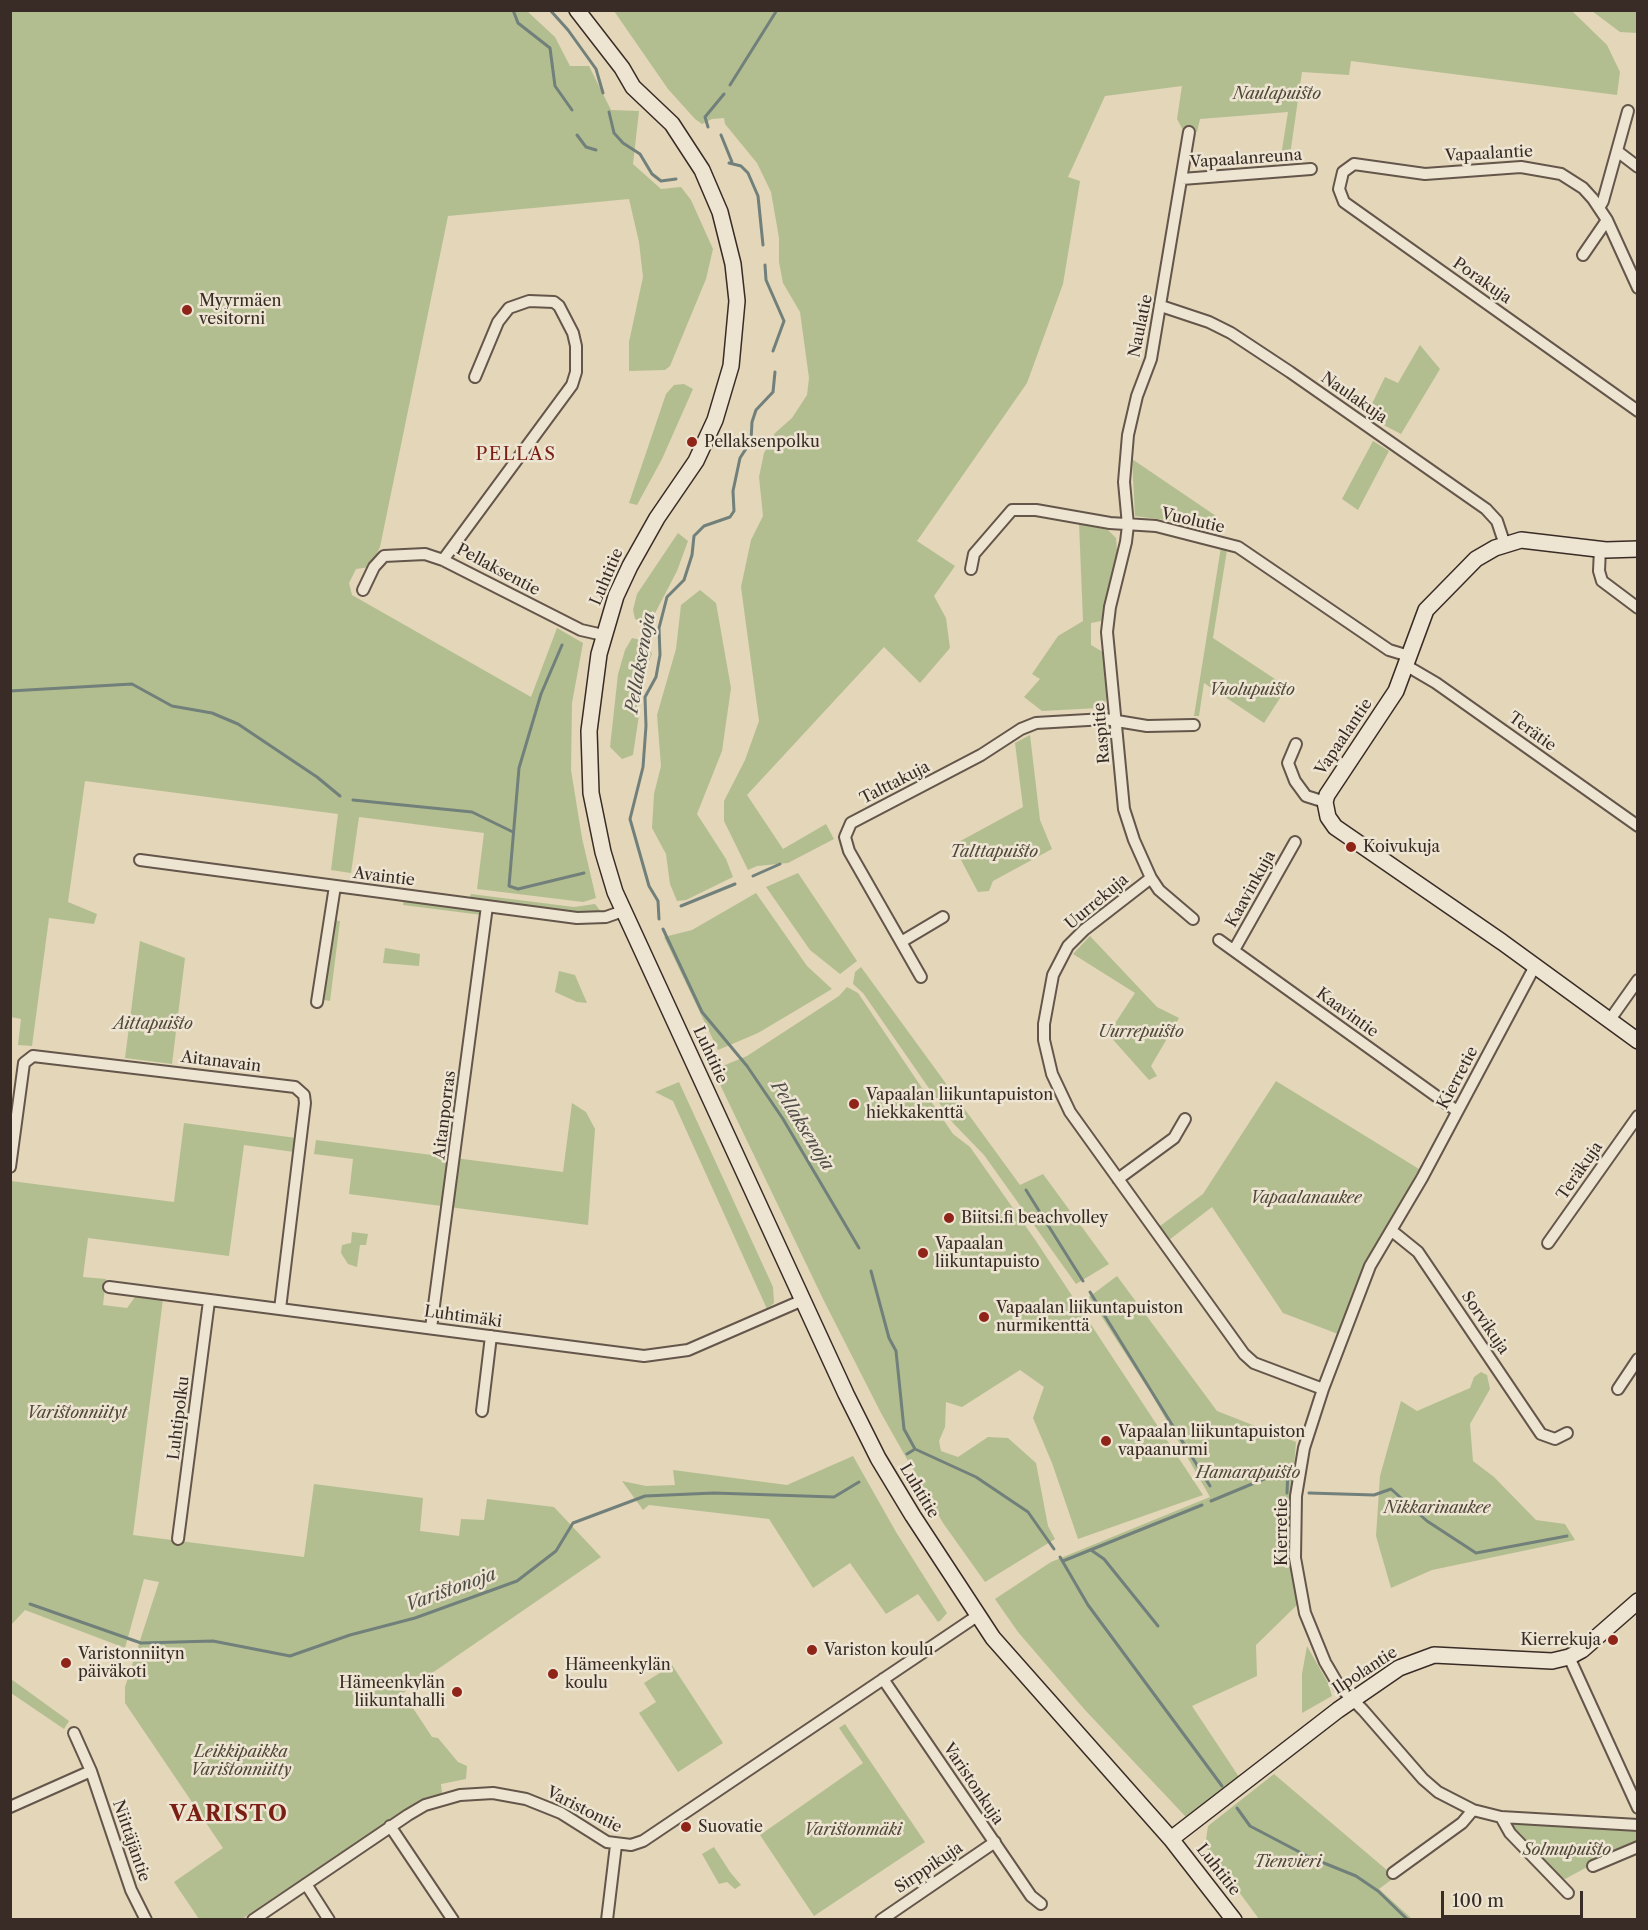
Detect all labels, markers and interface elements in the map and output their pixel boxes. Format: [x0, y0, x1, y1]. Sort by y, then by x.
park label: Naulapuisto [1233, 84, 1321, 104]
street label: Vapaalantie [1445, 142, 1533, 166]
street label: Vapaalanreuna [1189, 146, 1303, 172]
street label: Porakuja [1449, 254, 1515, 308]
place label: Myyrmäen vesitorni [199, 291, 282, 329]
street label: Naulatie [1125, 293, 1157, 359]
marker: Myyrmäen vesitorni [180, 303, 194, 317]
street label: Naulakuja [1317, 368, 1391, 428]
place label: Pellaksenpolku [704, 432, 820, 452]
marker: Pellaksenpolku [685, 435, 699, 449]
district label: PELLAS [476, 444, 556, 466]
street label: Vuolutie [1159, 504, 1227, 538]
street label: Pellaksentie [453, 540, 543, 600]
street label: Luhtitie [586, 545, 628, 609]
water label: Pellaksenoja [622, 611, 660, 715]
park label: Vuolupuisto [1209, 680, 1295, 700]
street label: Vapaalantie [1311, 695, 1377, 779]
street label: Raspitie [1090, 702, 1114, 764]
street label: Terätie [1505, 708, 1559, 756]
street label: Talttakuja [857, 757, 933, 809]
place label: Koivukuja [1363, 837, 1440, 857]
marker: Koivukuja [1344, 840, 1358, 854]
park label: Talttapuisto [950, 842, 1038, 862]
street label: Kaavinkuja [1222, 847, 1280, 931]
street label: Avaintie [352, 864, 416, 890]
street label: Uurrekuja [1062, 870, 1132, 934]
street label: Kaavintie [1312, 984, 1382, 1042]
park label: Aittapuisto [113, 1014, 193, 1034]
park label: Uurrepuisto [1098, 1022, 1184, 1042]
street label: Luhtitie [689, 1024, 731, 1086]
street label: Kierretie [1434, 1043, 1482, 1113]
street label: Aitanavain [180, 1048, 262, 1076]
street label: Aitanporras [430, 1070, 460, 1160]
water label: Pellaksenoja [766, 1077, 838, 1175]
place label: Vapaalan liikuntapuiston hiekkakenttä [866, 1085, 1053, 1123]
marker: Vapaalan liikuntapuiston hiekkakenttä [847, 1097, 861, 1111]
street label: Teräkuja [1553, 1138, 1607, 1204]
park label: Vapaalanaukee [1250, 1188, 1362, 1208]
place label: Biitsi.fi beachvolley [961, 1208, 1108, 1228]
marker: Biitsi.fi beachvolley [942, 1211, 956, 1225]
place label: Vapaalan liikuntapuisto [935, 1234, 1040, 1272]
marker: Vapaalan liikuntapuisto [916, 1246, 930, 1260]
street label: Sorvikuja [1457, 1288, 1513, 1358]
place label: Vapaalan liikuntapuiston nurmikenttä [996, 1298, 1183, 1336]
street label: Luhtimäki [423, 1302, 503, 1332]
marker: Vapaalan liikuntapuiston nurmikenttä [977, 1310, 991, 1324]
street label: Luhtipolku [164, 1375, 194, 1461]
park label: Varistonniityt [27, 1403, 127, 1423]
place label: Vapaalan liikuntapuiston vapaanurmi [1118, 1422, 1305, 1460]
marker: Vapaalan liikuntapuiston vapaanurmi [1099, 1434, 1113, 1448]
street label: Luhtitie [895, 1460, 943, 1522]
park label: Hamarapuisto [1196, 1463, 1300, 1483]
street label: Kierretie [1272, 1498, 1292, 1566]
park label: Nikkarinaukee [1384, 1498, 1490, 1518]
water label: Varistonoja [403, 1564, 499, 1616]
place label: Kierrekuja [1520, 1630, 1601, 1650]
marker: Kierrekuja [1606, 1633, 1620, 1647]
place label: Variston koulu [824, 1640, 934, 1660]
marker: Variston koulu [805, 1643, 819, 1657]
street label: Ilpolantie [1329, 1643, 1401, 1699]
place label: Varistonniityn päiväkoti [78, 1644, 185, 1682]
place label: Hämeenkylän koulu [565, 1655, 671, 1693]
marker: Varistonniityn päiväkoti [59, 1656, 73, 1670]
marker: Hämeenkylän koulu [546, 1667, 560, 1681]
place label: Hämeenkylän liikuntahalli [339, 1673, 445, 1711]
marker: Hämeenkylän liikuntahalli [450, 1685, 464, 1699]
street label: Varistonkuja [939, 1739, 1007, 1829]
park label: Leikkipaikka Varistonniitty [191, 1742, 291, 1780]
street label: Varistontie [543, 1783, 625, 1837]
street label: Niittäjäntie [108, 1798, 154, 1884]
district label: VARISTO [170, 1802, 288, 1828]
place label: Suovatie [698, 1817, 763, 1837]
marker: Suovatie [679, 1820, 693, 1834]
park label: Varistonmäki [804, 1820, 902, 1840]
street label: Sirppikuja [891, 1838, 967, 1898]
street label: Luhtitie [1192, 1840, 1244, 1900]
park label: Solmupuisto [1523, 1840, 1611, 1860]
park label: Tienvieri [1254, 1852, 1322, 1872]
scale bar [1444, 1879, 1586, 1917]
text: 100 m [1452, 1890, 1504, 1912]

